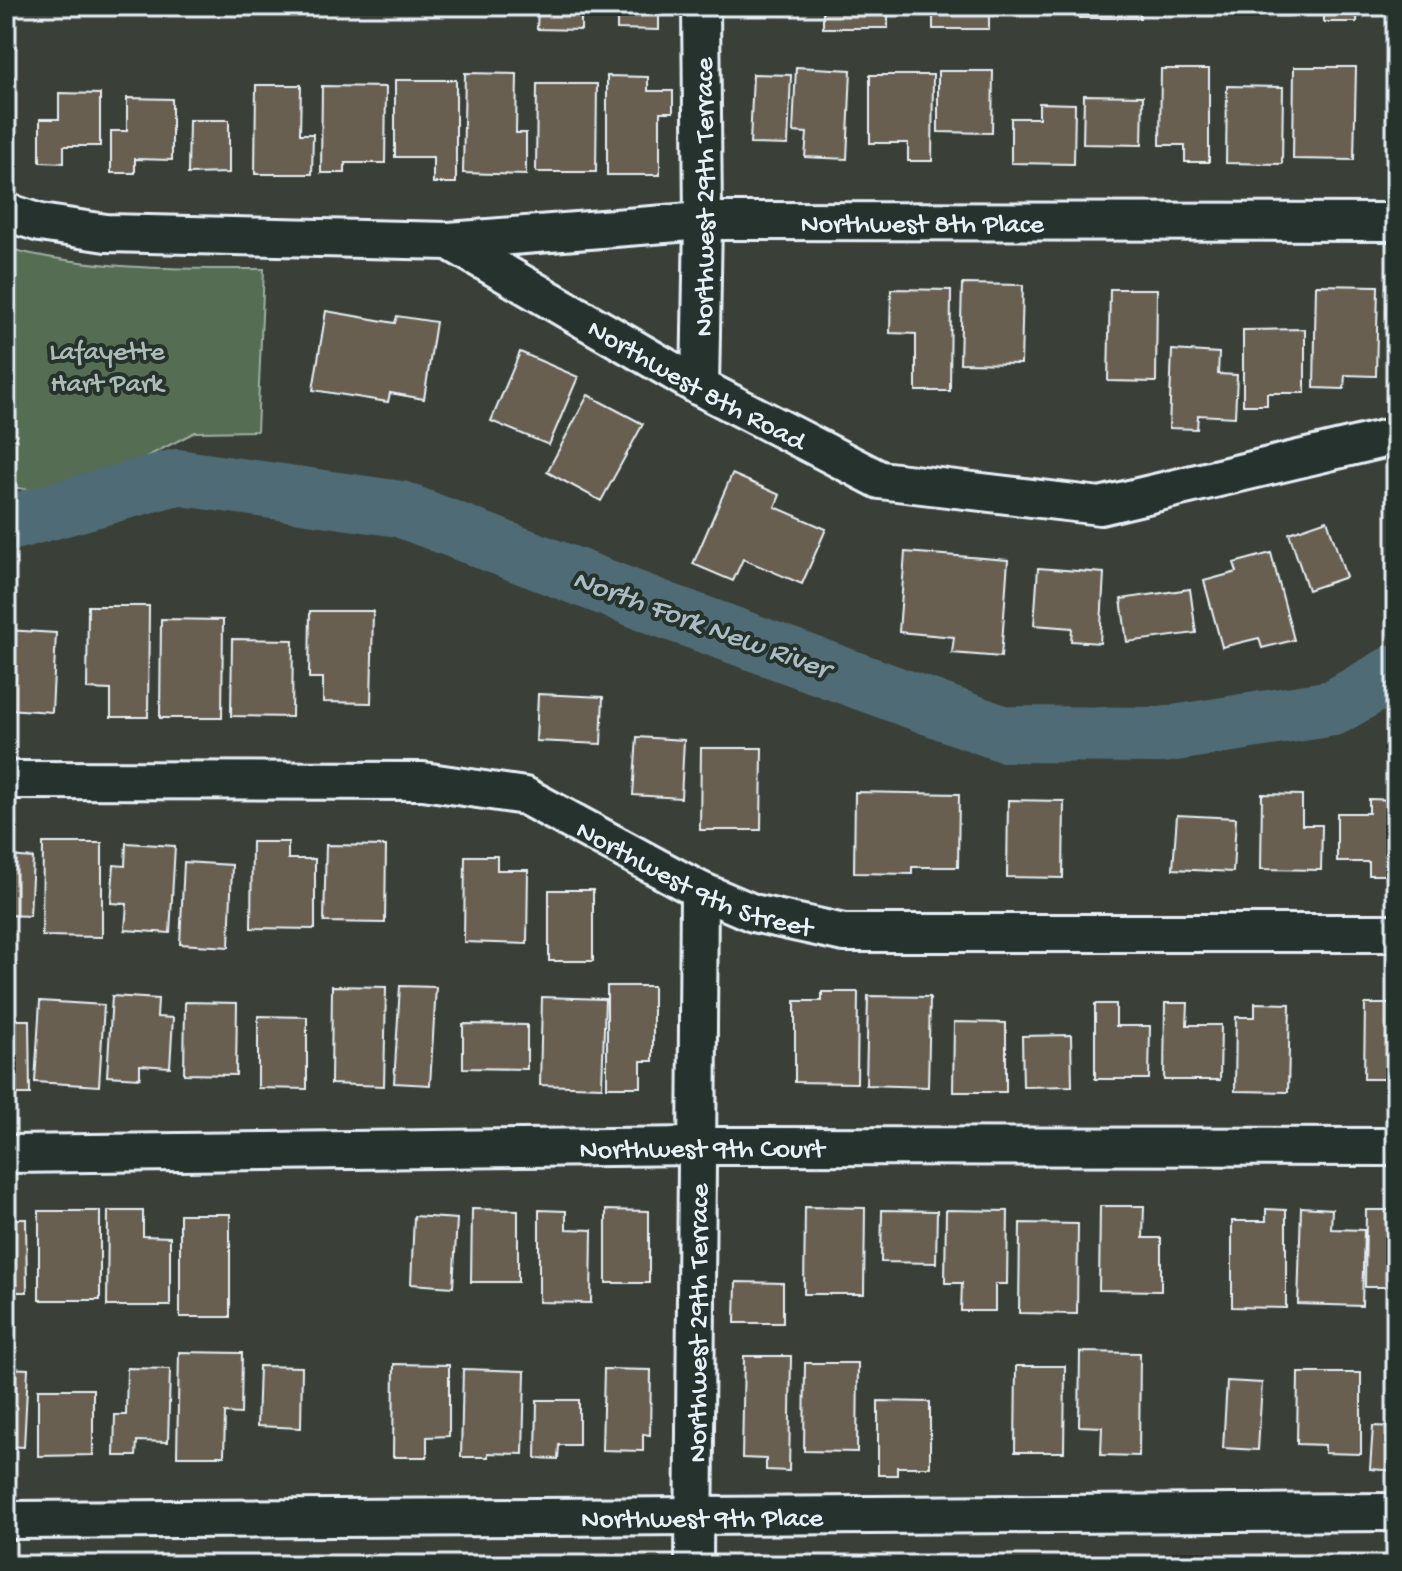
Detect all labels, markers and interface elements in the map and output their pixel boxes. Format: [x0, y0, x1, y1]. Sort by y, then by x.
street label: Northwest 29th Terrace [689, 57, 724, 337]
street label: Northwest 8th Place [800, 209, 1044, 242]
street label: Northwest 8th Road [581, 313, 812, 461]
park label: Lafayette Hart Park [49, 337, 166, 402]
water label: North Fork New River [567, 564, 838, 691]
street label: Northwest 9th Street [570, 815, 818, 947]
street label: Northwest 9th Court [579, 1134, 827, 1168]
street label: Northwest 29th Terrace [683, 1183, 718, 1463]
street label: Northwest 9th Place [581, 1503, 824, 1538]

